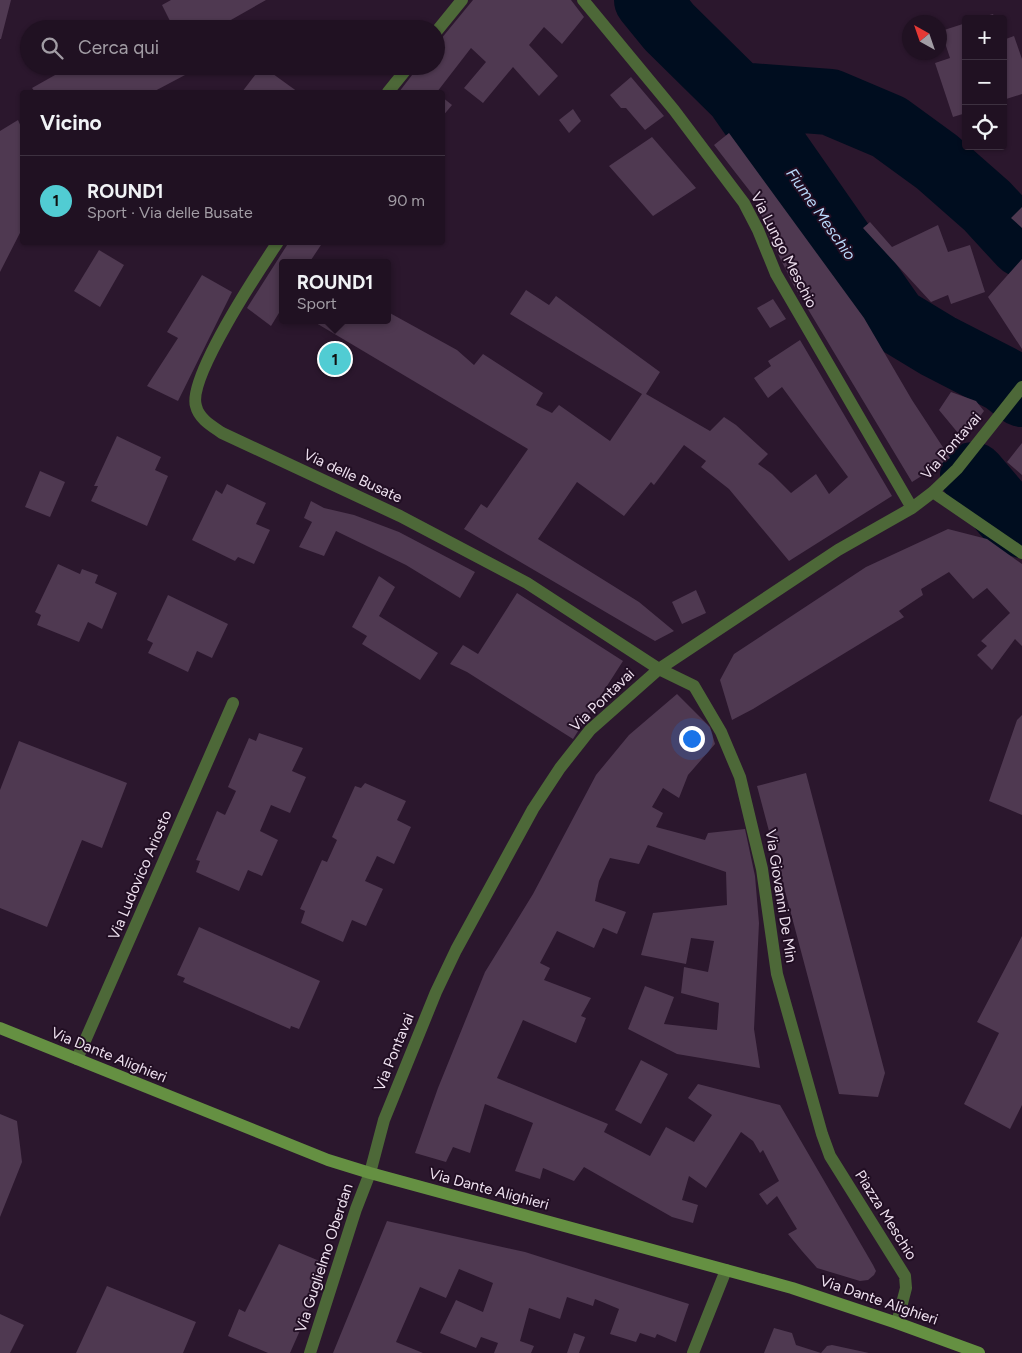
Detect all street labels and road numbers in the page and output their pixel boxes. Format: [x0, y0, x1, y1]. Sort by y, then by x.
street label: Via Lungo Meschio [747, 189, 821, 311]
street label: Via Pontavai [917, 409, 985, 483]
street label: Via delle Busate [301, 445, 405, 507]
street label: Via Pontavai [566, 665, 638, 735]
street label: Via Ludovico Ariosto [105, 807, 176, 943]
street label: Via Giovanni De Min [762, 828, 800, 964]
street label: Via Pontavai [370, 1010, 418, 1094]
street label: Via Dante Alighieri [48, 1024, 170, 1086]
street label: Via Dante Alighieri [427, 1164, 551, 1214]
street label: Piazza Meschio [851, 1167, 921, 1263]
street label: Via Guglielmo Oberdan [291, 1181, 357, 1335]
street label: Via Dante Alighieri [818, 1271, 940, 1329]

